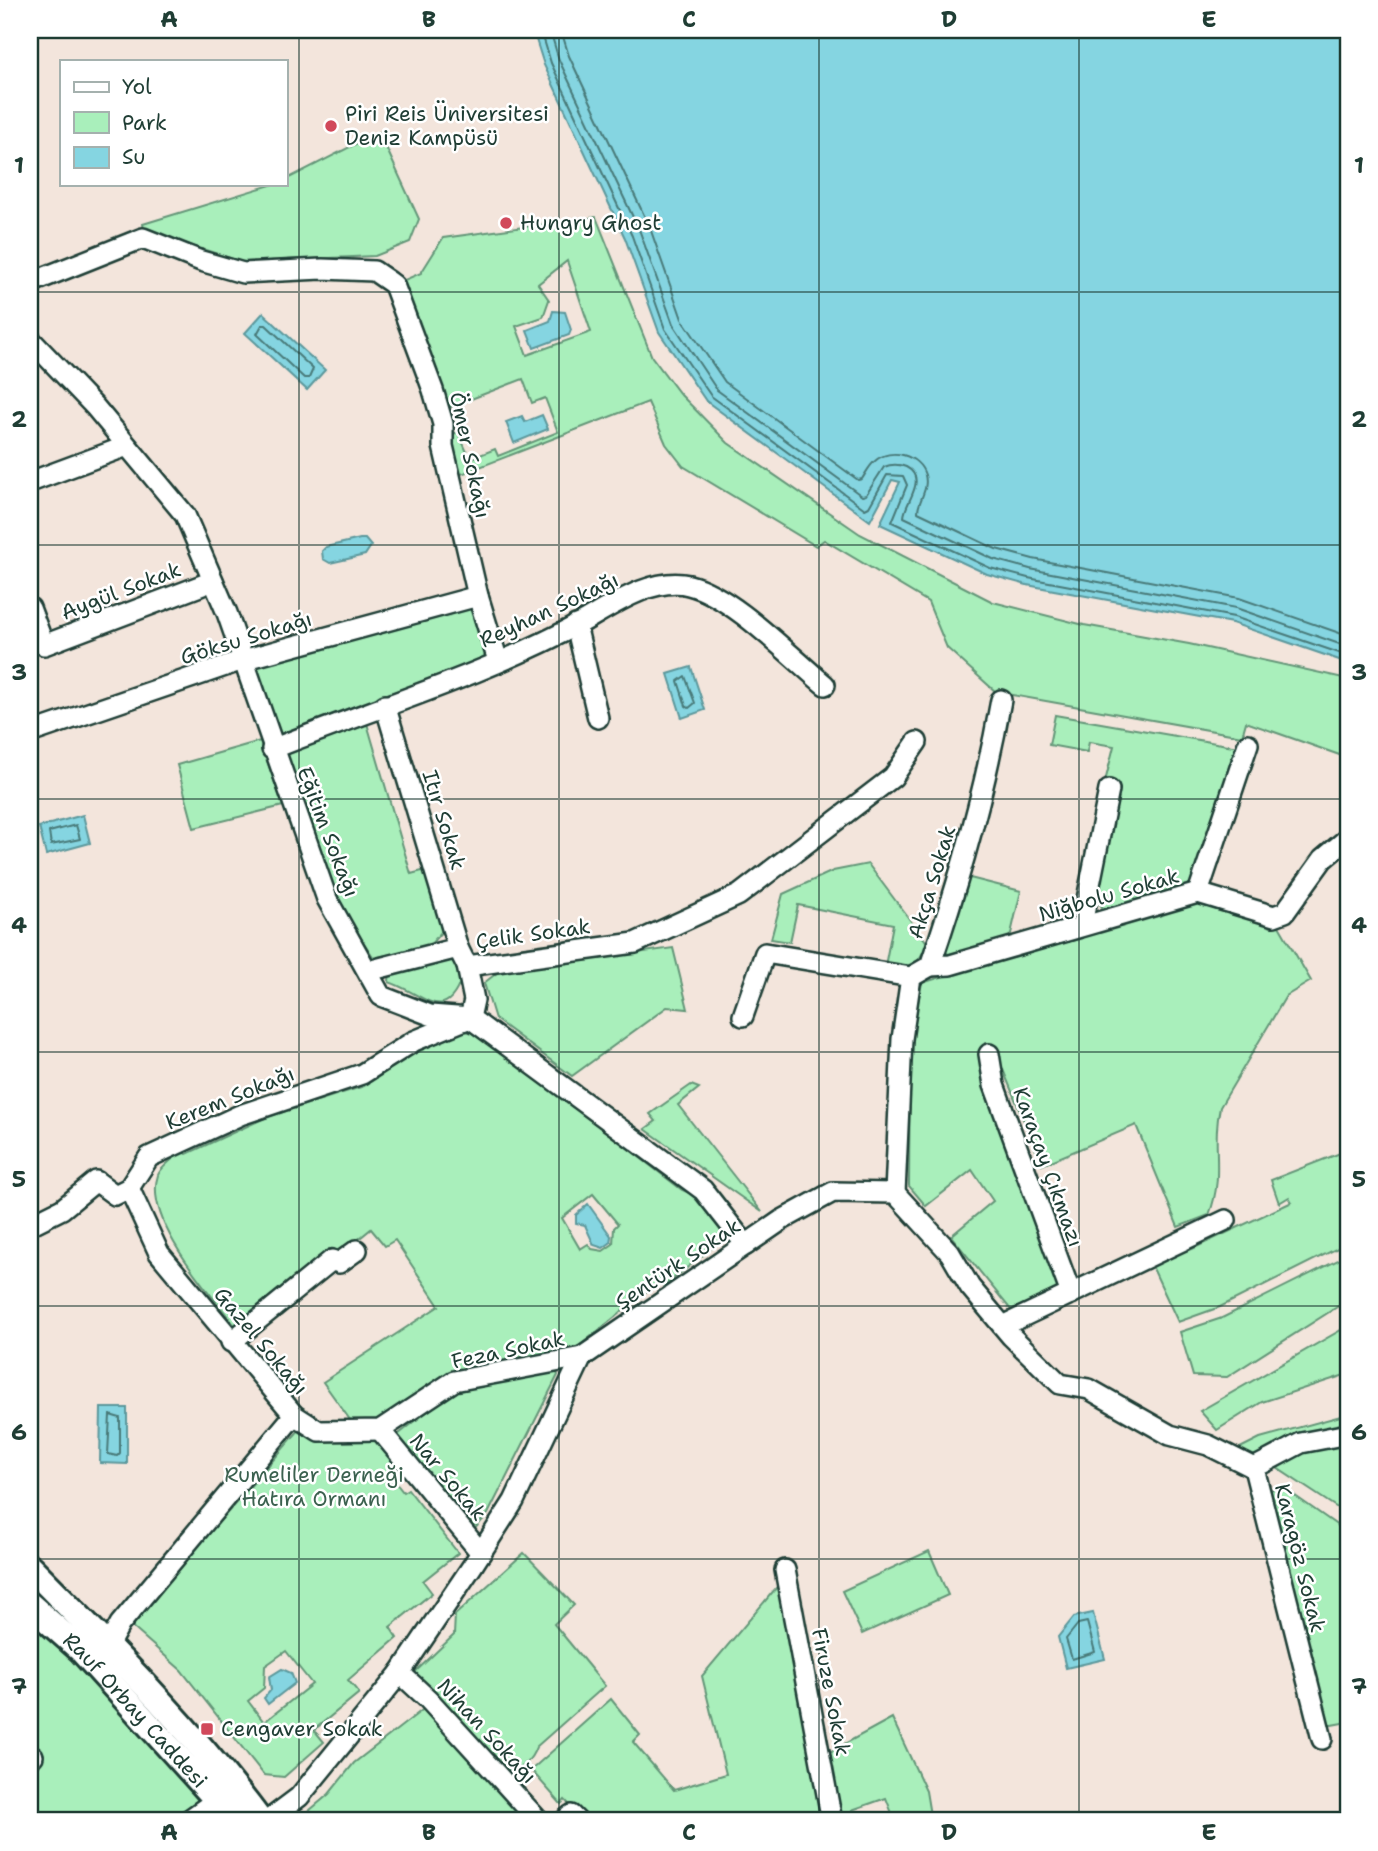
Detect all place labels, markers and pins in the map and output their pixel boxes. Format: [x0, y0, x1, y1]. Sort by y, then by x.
place label: Piri Reis Üniversitesi Deniz Kampüsü [345, 100, 549, 152]
marker: Piri Reis Üniversitesi Deniz Kampüsü [323, 118, 339, 134]
place label: Hungry Ghost [520, 209, 661, 237]
marker: Hungry Ghost [498, 215, 514, 231]
place label: Cengaver Sokak [221, 1715, 383, 1743]
marker: Cengaver Sokak [199, 1721, 215, 1737]

